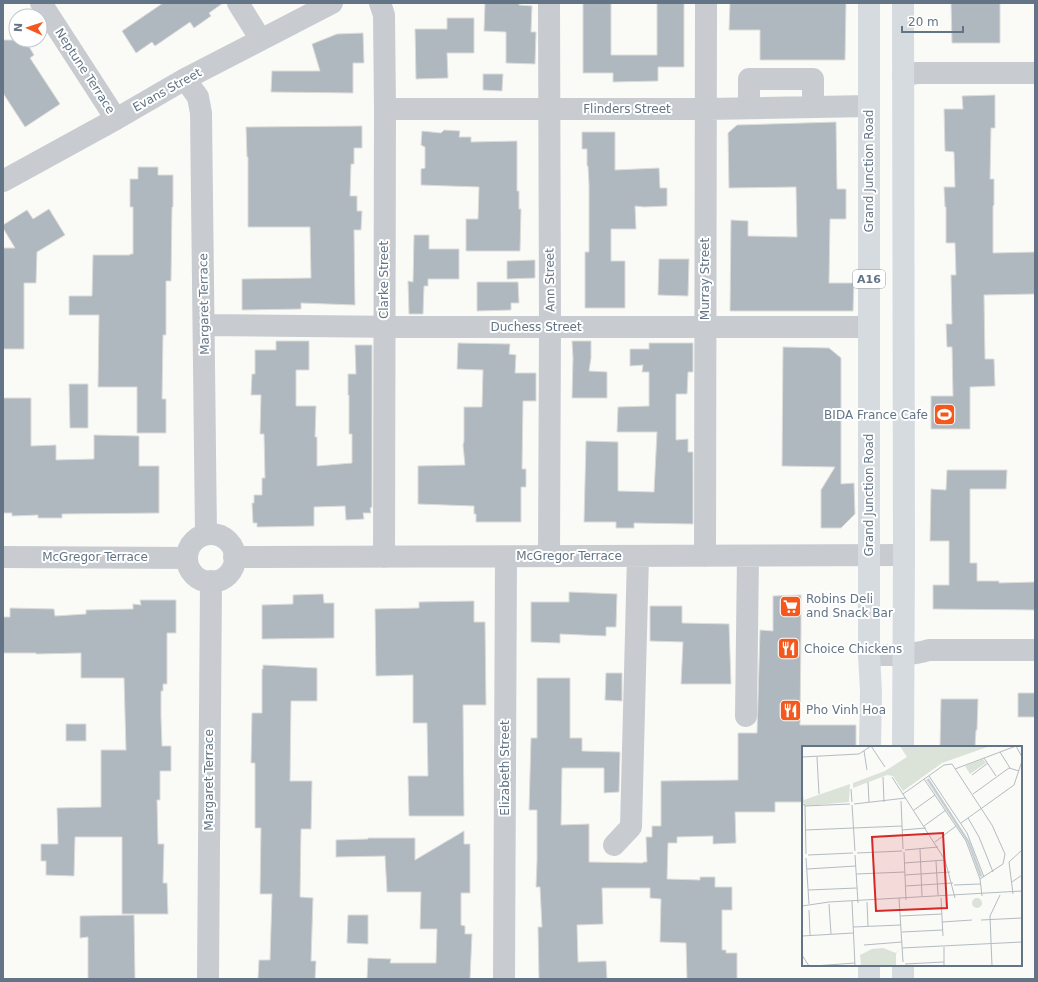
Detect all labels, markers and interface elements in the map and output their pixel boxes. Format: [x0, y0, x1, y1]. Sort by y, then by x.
north arrow [8, 8, 48, 48]
scale bar [902, 8, 963, 34]
text: 20 m [908, 15, 939, 29]
text: N [12, 23, 25, 32]
street label: Neptune Terrace [52, 26, 118, 116]
street label: Evans Street [130, 65, 204, 115]
street label: Flinders Street [583, 102, 671, 116]
street label: Grand Junction Road [862, 110, 876, 232]
street label: Murray Street [698, 238, 712, 320]
street label: Clarke Street [377, 241, 391, 319]
street label: Ann Street [542, 248, 558, 312]
street label: Margaret Terrace [196, 253, 212, 355]
road number: A16 [853, 270, 885, 288]
street label: Duchess Street [490, 320, 582, 334]
sports icon: BIDA France Cafe [931, 402, 957, 428]
place label: BIDA France Cafe [824, 408, 928, 422]
street label: Grand Junction Road [862, 434, 876, 556]
street label: McGregor Terrace [516, 549, 622, 563]
street label: McGregor Terrace [42, 550, 148, 564]
place label: Robins Deli and Snack Bar [806, 592, 893, 620]
supermarket icon: Robins Deli and Snack Bar [777, 593, 803, 619]
restaurant icon: Choice Chickens [776, 636, 802, 662]
place label: Choice Chickens [804, 642, 902, 656]
restaurant icon: Pho Vinh Hoa [778, 697, 804, 723]
place label: Pho Vinh Hoa [806, 703, 886, 717]
street label: Elizabeth Street [498, 720, 512, 816]
street label: Margaret Terrace [202, 729, 216, 831]
inset map [802, 746, 1022, 966]

